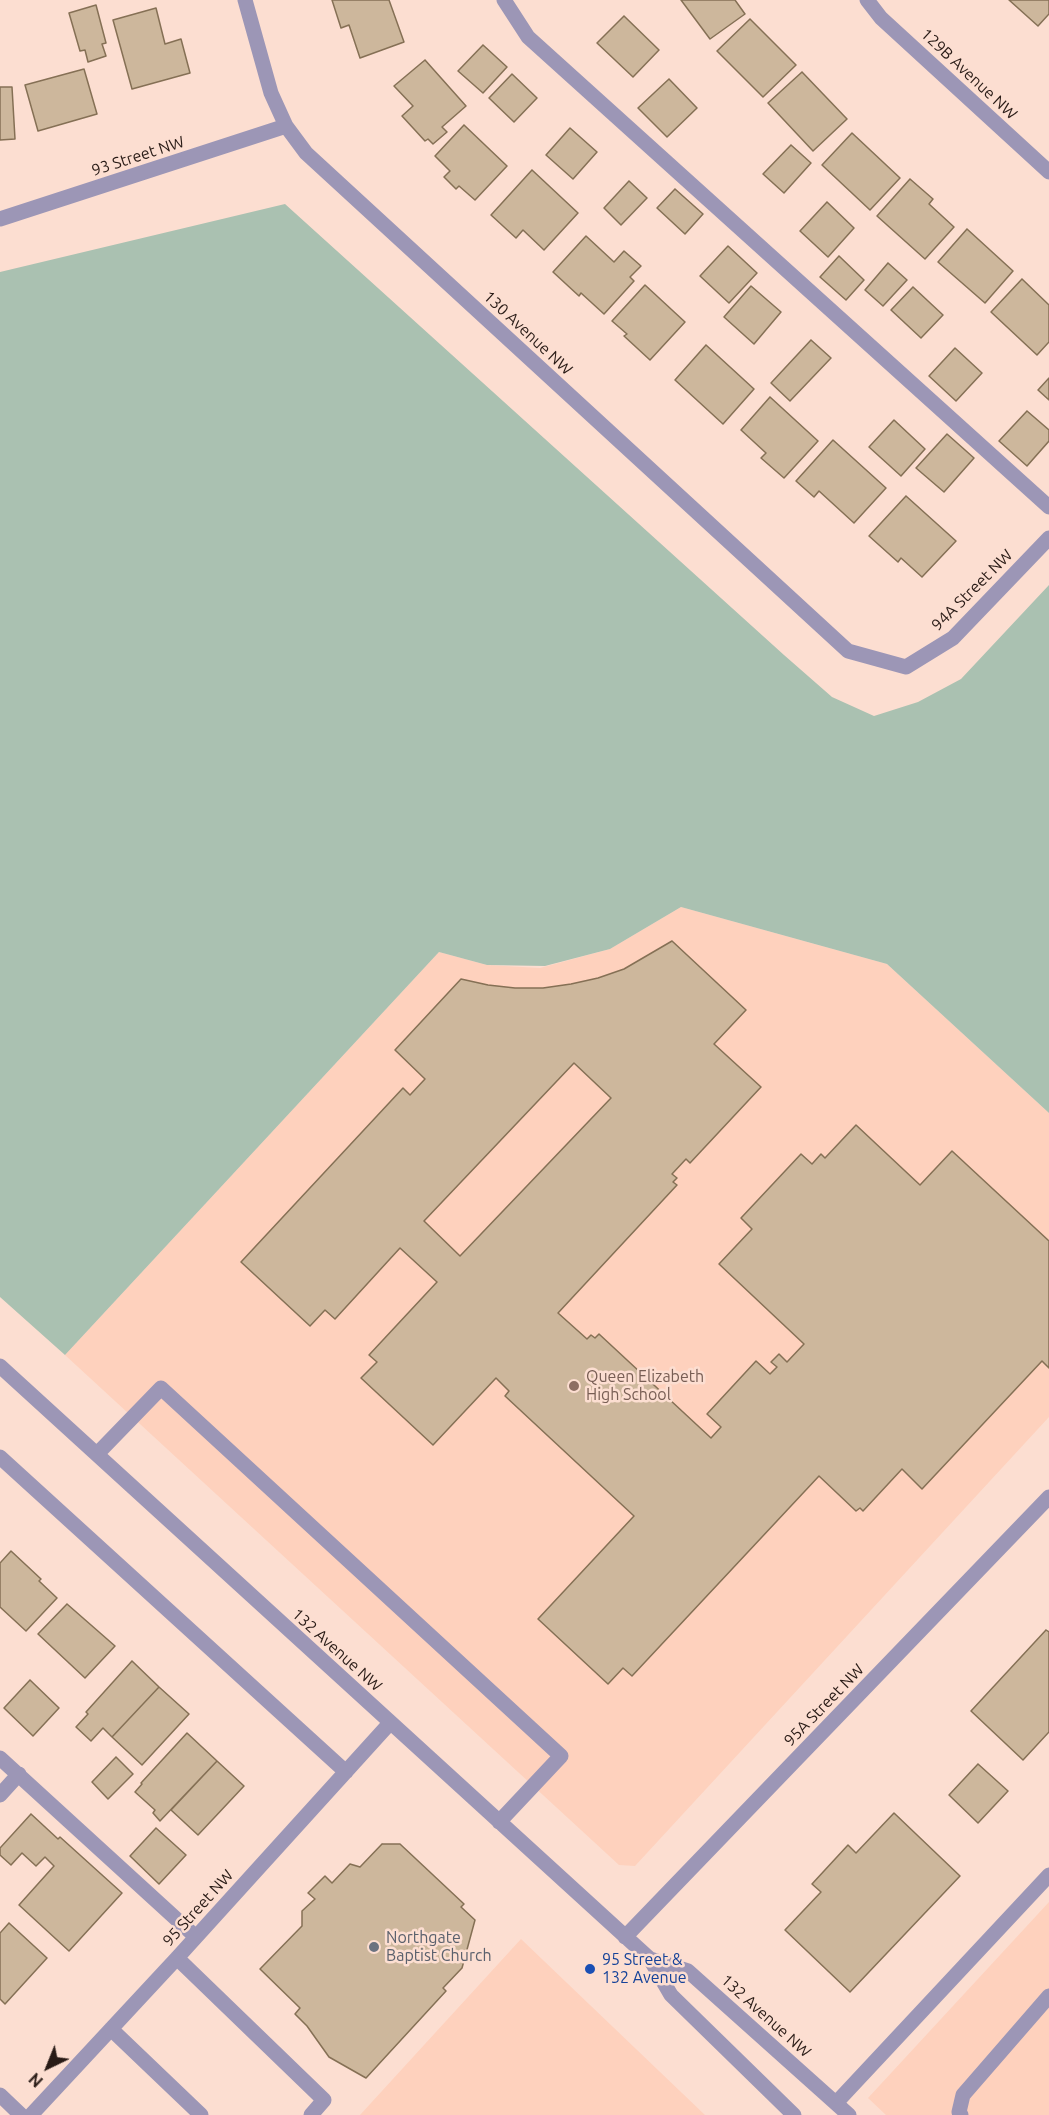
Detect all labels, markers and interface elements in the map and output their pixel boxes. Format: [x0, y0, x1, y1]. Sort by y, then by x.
street label: 129B Avenue NW [917, 24, 1021, 124]
street label: 93 Street NW [89, 132, 187, 180]
street label: 130 Avenue NW [480, 287, 576, 379]
street label: 94A Street NW [928, 546, 1016, 634]
place label: Queen Elizabeth High School [586, 1367, 704, 1405]
marker: Queen Elizabeth High School [567, 1379, 581, 1393]
street label: 132 Avenue NW [288, 1605, 386, 1695]
street label: 95A Street NW [780, 1660, 868, 1750]
street label: 95 Street NW [159, 1866, 237, 1950]
place label: Northgate Baptist Church [386, 1928, 492, 1966]
marker: Northgate Baptist Church [367, 1940, 381, 1954]
place label: 95 Street & 132 Avenue [602, 1950, 687, 1988]
marker: 95 Street & 132 Avenue [583, 1962, 597, 1976]
street label: 132 Avenue NW [717, 1971, 815, 2061]
north arrow [18, 2037, 78, 2097]
text: N [25, 2070, 46, 2091]

